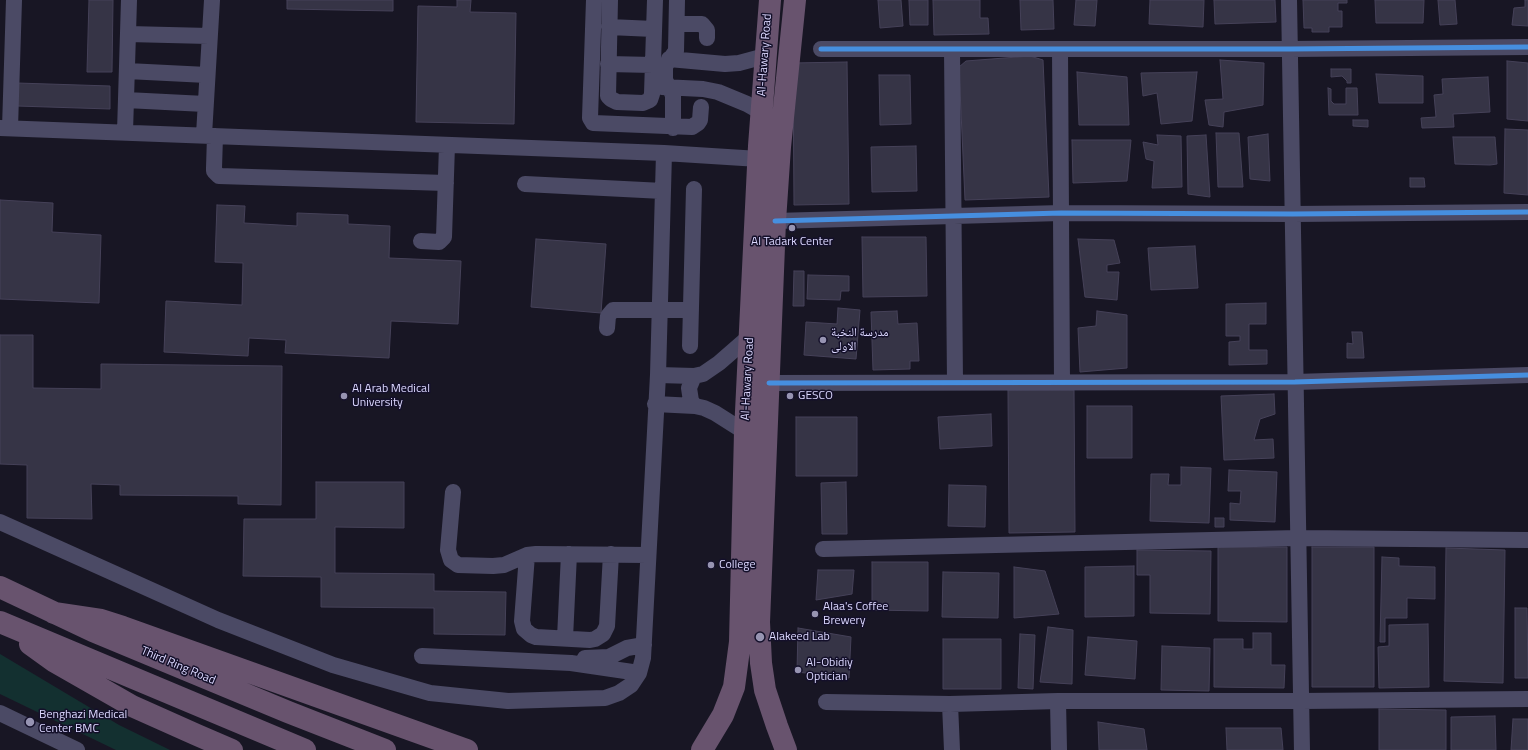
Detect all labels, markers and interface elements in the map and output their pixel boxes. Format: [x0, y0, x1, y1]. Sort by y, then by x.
street label: Al-Hawary Road [755, 13, 775, 97]
marker: Al Tadark Center [787, 223, 797, 233]
place label: Al Tadark Center [751, 235, 833, 249]
place label: مدرسة النخبة الاولى [831, 326, 889, 354]
marker: مدرسة النخبة الاولى [818, 335, 828, 345]
street label: Al-Hawary Road [739, 337, 757, 421]
place label: Al Arab Medical University [352, 382, 430, 410]
place label: GESCO [798, 389, 833, 403]
marker: Al Arab Medical University [339, 391, 349, 401]
marker: GESCO [785, 391, 795, 401]
place label: College [719, 558, 756, 572]
marker: College [706, 560, 716, 570]
place label: Alaa's Coffee Brewery [823, 600, 888, 628]
marker: Alaa's Coffee Brewery [810, 609, 820, 619]
place label: Alakeed Lab [769, 630, 830, 644]
marker: Alakeed Lab [754, 631, 766, 643]
street label: Third Ring Road [139, 644, 217, 688]
place label: Al-Obidiy Optician [806, 656, 853, 684]
marker: Al-Obidiy Optician [793, 665, 803, 675]
place label: Benghazi Medical Center BMC [39, 708, 127, 736]
marker: Benghazi Medical Center BMC [24, 716, 36, 728]

